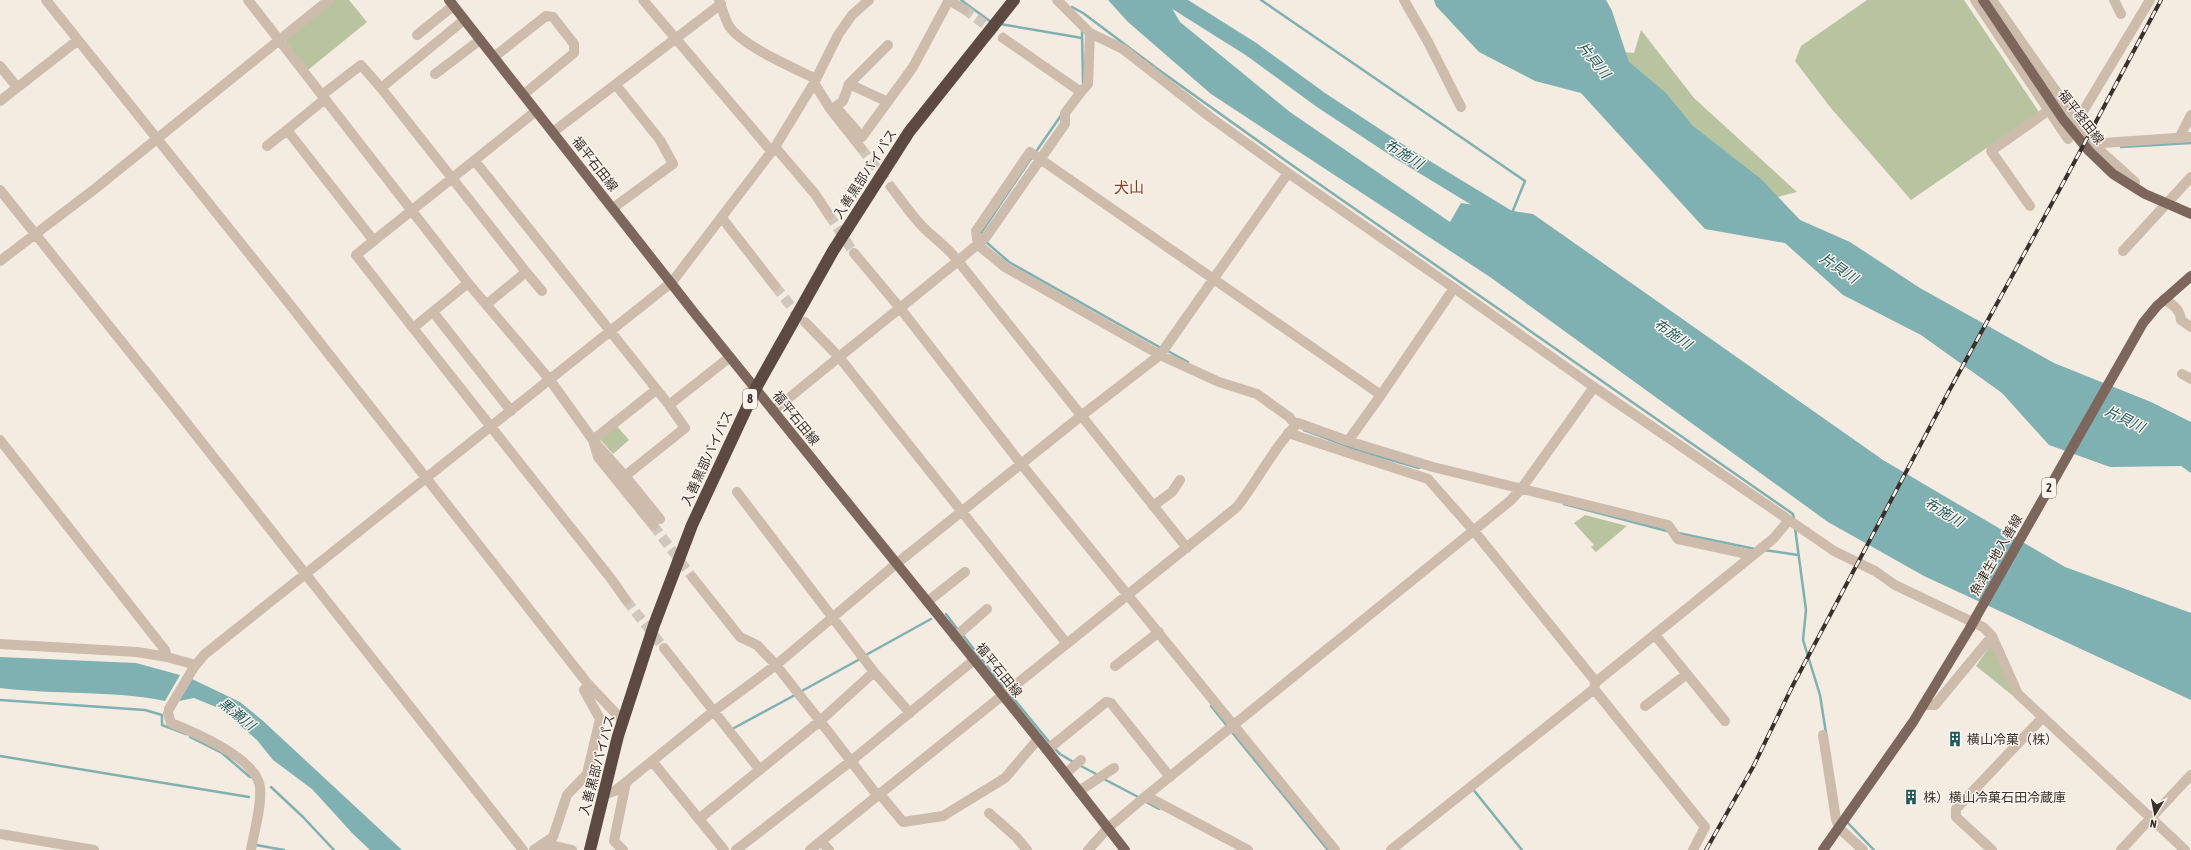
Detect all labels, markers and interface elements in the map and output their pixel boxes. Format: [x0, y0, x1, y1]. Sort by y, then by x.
water label: 片貝川 [1575, 39, 1615, 83]
street label: 福平経田線 [2055, 87, 2107, 147]
street label: 入善黒部バイパス [830, 126, 900, 222]
street label: 福平石田線 [569, 134, 621, 194]
water label: 布施川 [1382, 136, 1428, 173]
district label: 犬山 [1114, 179, 1144, 196]
water label: 片貝川 [1817, 250, 1863, 287]
water label: 布施川 [1651, 315, 1696, 354]
street label: 福平石田線 [770, 388, 822, 448]
road number: 8 [743, 389, 757, 409]
water label: 片貝川 [2103, 403, 2149, 436]
street label: 入善黒部バイパス [678, 408, 736, 508]
road number: 2 [2042, 478, 2056, 498]
water label: 布施川 [1922, 494, 1968, 531]
street label: 魚津生地入善線 [1967, 512, 2025, 598]
street label: 福平石田線 [973, 640, 1025, 700]
water label: 黒瀬川 [216, 695, 260, 735]
street label: 入善黒部バイパス [576, 713, 618, 817]
building icon: 横山冷菓（株） [1946, 730, 1964, 748]
place label: 横山冷菓（株） [1967, 732, 2058, 747]
building icon: 株）横山冷菓石田冷蔵庫 [1902, 788, 1920, 806]
place label: 株）横山冷菓石田冷蔵庫 [1923, 790, 2066, 805]
north arrow [2135, 794, 2175, 834]
text: N [2149, 817, 2158, 830]

